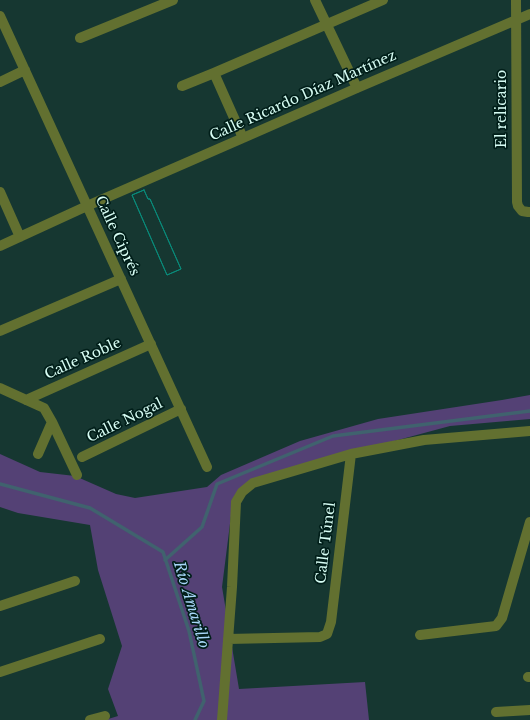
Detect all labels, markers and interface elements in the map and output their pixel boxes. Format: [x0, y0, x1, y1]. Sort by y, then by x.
street label: Calle Ricardo Díaz Martínez [207, 47, 399, 145]
street label: El relicario [494, 70, 510, 148]
street label: Calle Ciprés [91, 193, 143, 279]
street label: Calle Roble [42, 335, 124, 383]
street label: Calle Nogal [84, 395, 166, 447]
street label: Calle Túnel [313, 501, 339, 585]
water label: Río Amarillo [169, 559, 213, 651]

